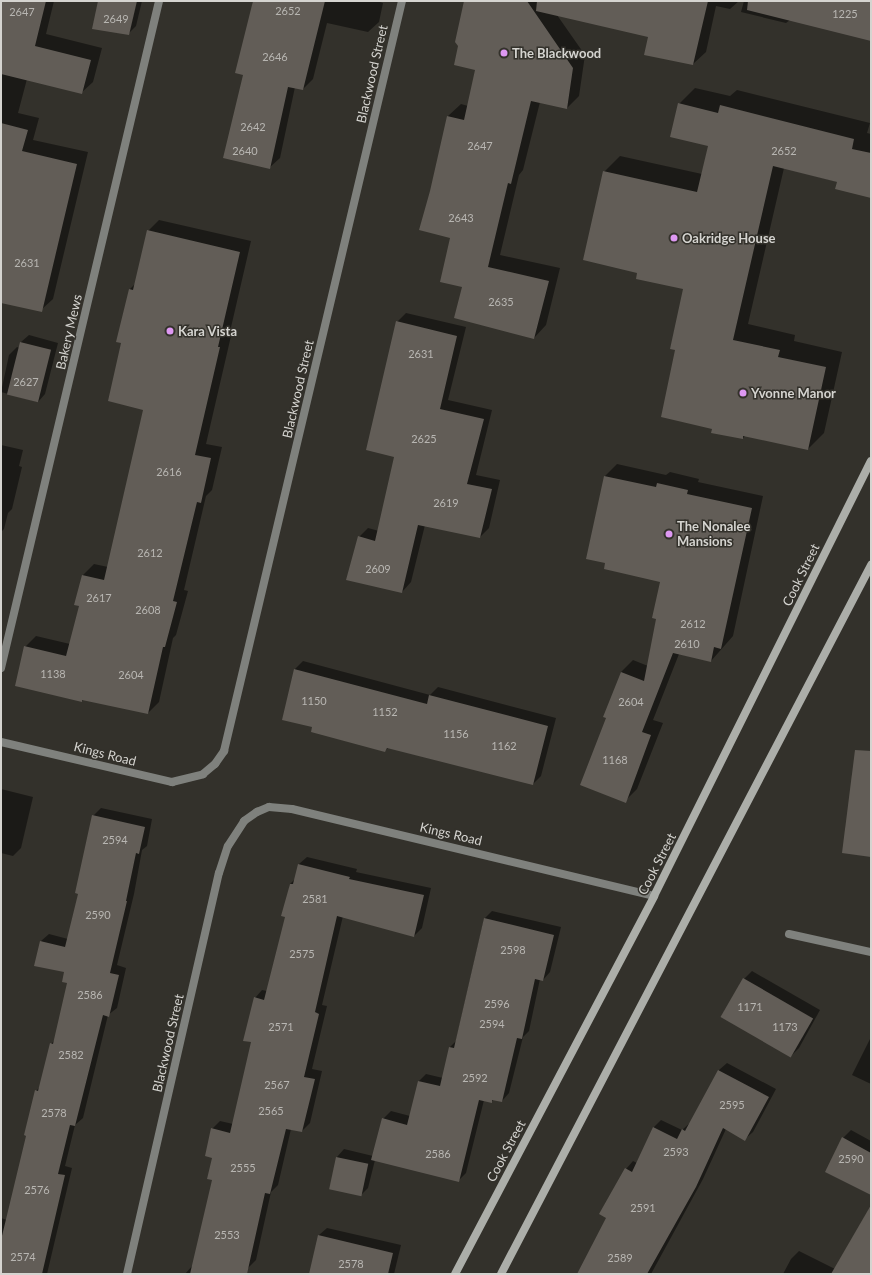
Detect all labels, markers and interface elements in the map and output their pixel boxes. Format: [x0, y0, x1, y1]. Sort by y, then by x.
house number: 2652 [275, 4, 301, 18]
house number: 2647 [9, 5, 35, 19]
house number: 1225 [832, 7, 858, 21]
house number: 2649 [103, 12, 129, 26]
street label: Blackwood Street [353, 23, 391, 125]
place label: The Blackwood [512, 45, 601, 61]
marker: The Blackwood [499, 48, 509, 58]
house number: 2646 [262, 50, 288, 64]
house number: 2642 [240, 120, 266, 134]
house number: 2647 [467, 139, 493, 153]
house number: 2640 [232, 144, 258, 158]
house number: 2652 [771, 144, 797, 158]
house number: 2643 [448, 211, 474, 225]
place label: Oakridge House [682, 230, 776, 246]
marker: Oakridge House [669, 233, 679, 243]
house number: 2631 [14, 256, 40, 270]
street label: Bakery Mews [53, 293, 85, 371]
house number: 2635 [488, 295, 514, 309]
place label: Kara Vista [178, 323, 237, 339]
marker: Kara Vista [165, 326, 175, 336]
street label: Blackwood Street [279, 338, 317, 440]
house number: 2631 [408, 347, 434, 361]
house number: 2627 [13, 375, 39, 389]
place label: Yvonne Manor [751, 385, 836, 401]
marker: Yvonne Manor [738, 388, 748, 398]
house number: 2625 [411, 432, 437, 446]
house number: 2616 [156, 465, 182, 479]
house number: 2619 [433, 496, 459, 510]
place label: The Nonalee Mansions [677, 519, 750, 550]
marker: The Nonalee Mansions [664, 529, 674, 539]
street label: Cook Street [779, 541, 823, 609]
house number: 2612 [137, 546, 163, 560]
house number: 2609 [365, 562, 391, 576]
house number: 2617 [86, 591, 112, 605]
house number: 2608 [135, 603, 161, 617]
house number: 2612 [680, 617, 706, 631]
house number: 2610 [674, 637, 700, 651]
house number: 1138 [40, 667, 66, 681]
house number: 2604 [118, 668, 144, 682]
house number: 1150 [301, 694, 327, 708]
house number: 2604 [618, 695, 644, 709]
house number: 1152 [372, 705, 398, 719]
house number: 1156 [443, 727, 469, 741]
street label: Kings Road [72, 739, 138, 769]
house number: 1162 [491, 739, 517, 753]
house number: 1168 [602, 753, 628, 767]
street label: Kings Road [418, 819, 484, 849]
street label: Cook Street [635, 830, 679, 898]
house number: 2594 [102, 833, 128, 847]
house number: 2581 [302, 892, 328, 906]
house number: 2590 [85, 908, 111, 922]
house number: 2598 [500, 943, 526, 957]
house number: 2575 [289, 947, 315, 961]
house number: 2586 [77, 988, 103, 1002]
street label: Blackwood Street [149, 992, 187, 1094]
house number: 2596 [484, 997, 510, 1011]
house number: 1171 [737, 1000, 763, 1014]
house number: 2594 [479, 1017, 505, 1031]
house number: 2571 [268, 1020, 294, 1034]
house number: 1173 [772, 1020, 798, 1034]
house number: 2582 [58, 1048, 84, 1062]
house number: 2592 [462, 1071, 488, 1085]
house number: 2567 [264, 1078, 290, 1092]
house number: 2595 [719, 1098, 745, 1112]
house number: 2565 [258, 1104, 284, 1118]
house number: 2578 [41, 1106, 67, 1120]
street label: Cook Street [483, 1118, 529, 1184]
house number: 2593 [663, 1145, 689, 1159]
house number: 2586 [425, 1147, 451, 1161]
house number: 2590 [838, 1152, 864, 1166]
house number: 2555 [230, 1161, 256, 1175]
house number: 2576 [24, 1183, 50, 1197]
house number: 2591 [630, 1201, 656, 1215]
house number: 2553 [214, 1228, 240, 1242]
house number: 2574 [10, 1250, 36, 1264]
house number: 2589 [607, 1251, 633, 1265]
house number: 2578 [338, 1257, 364, 1271]

